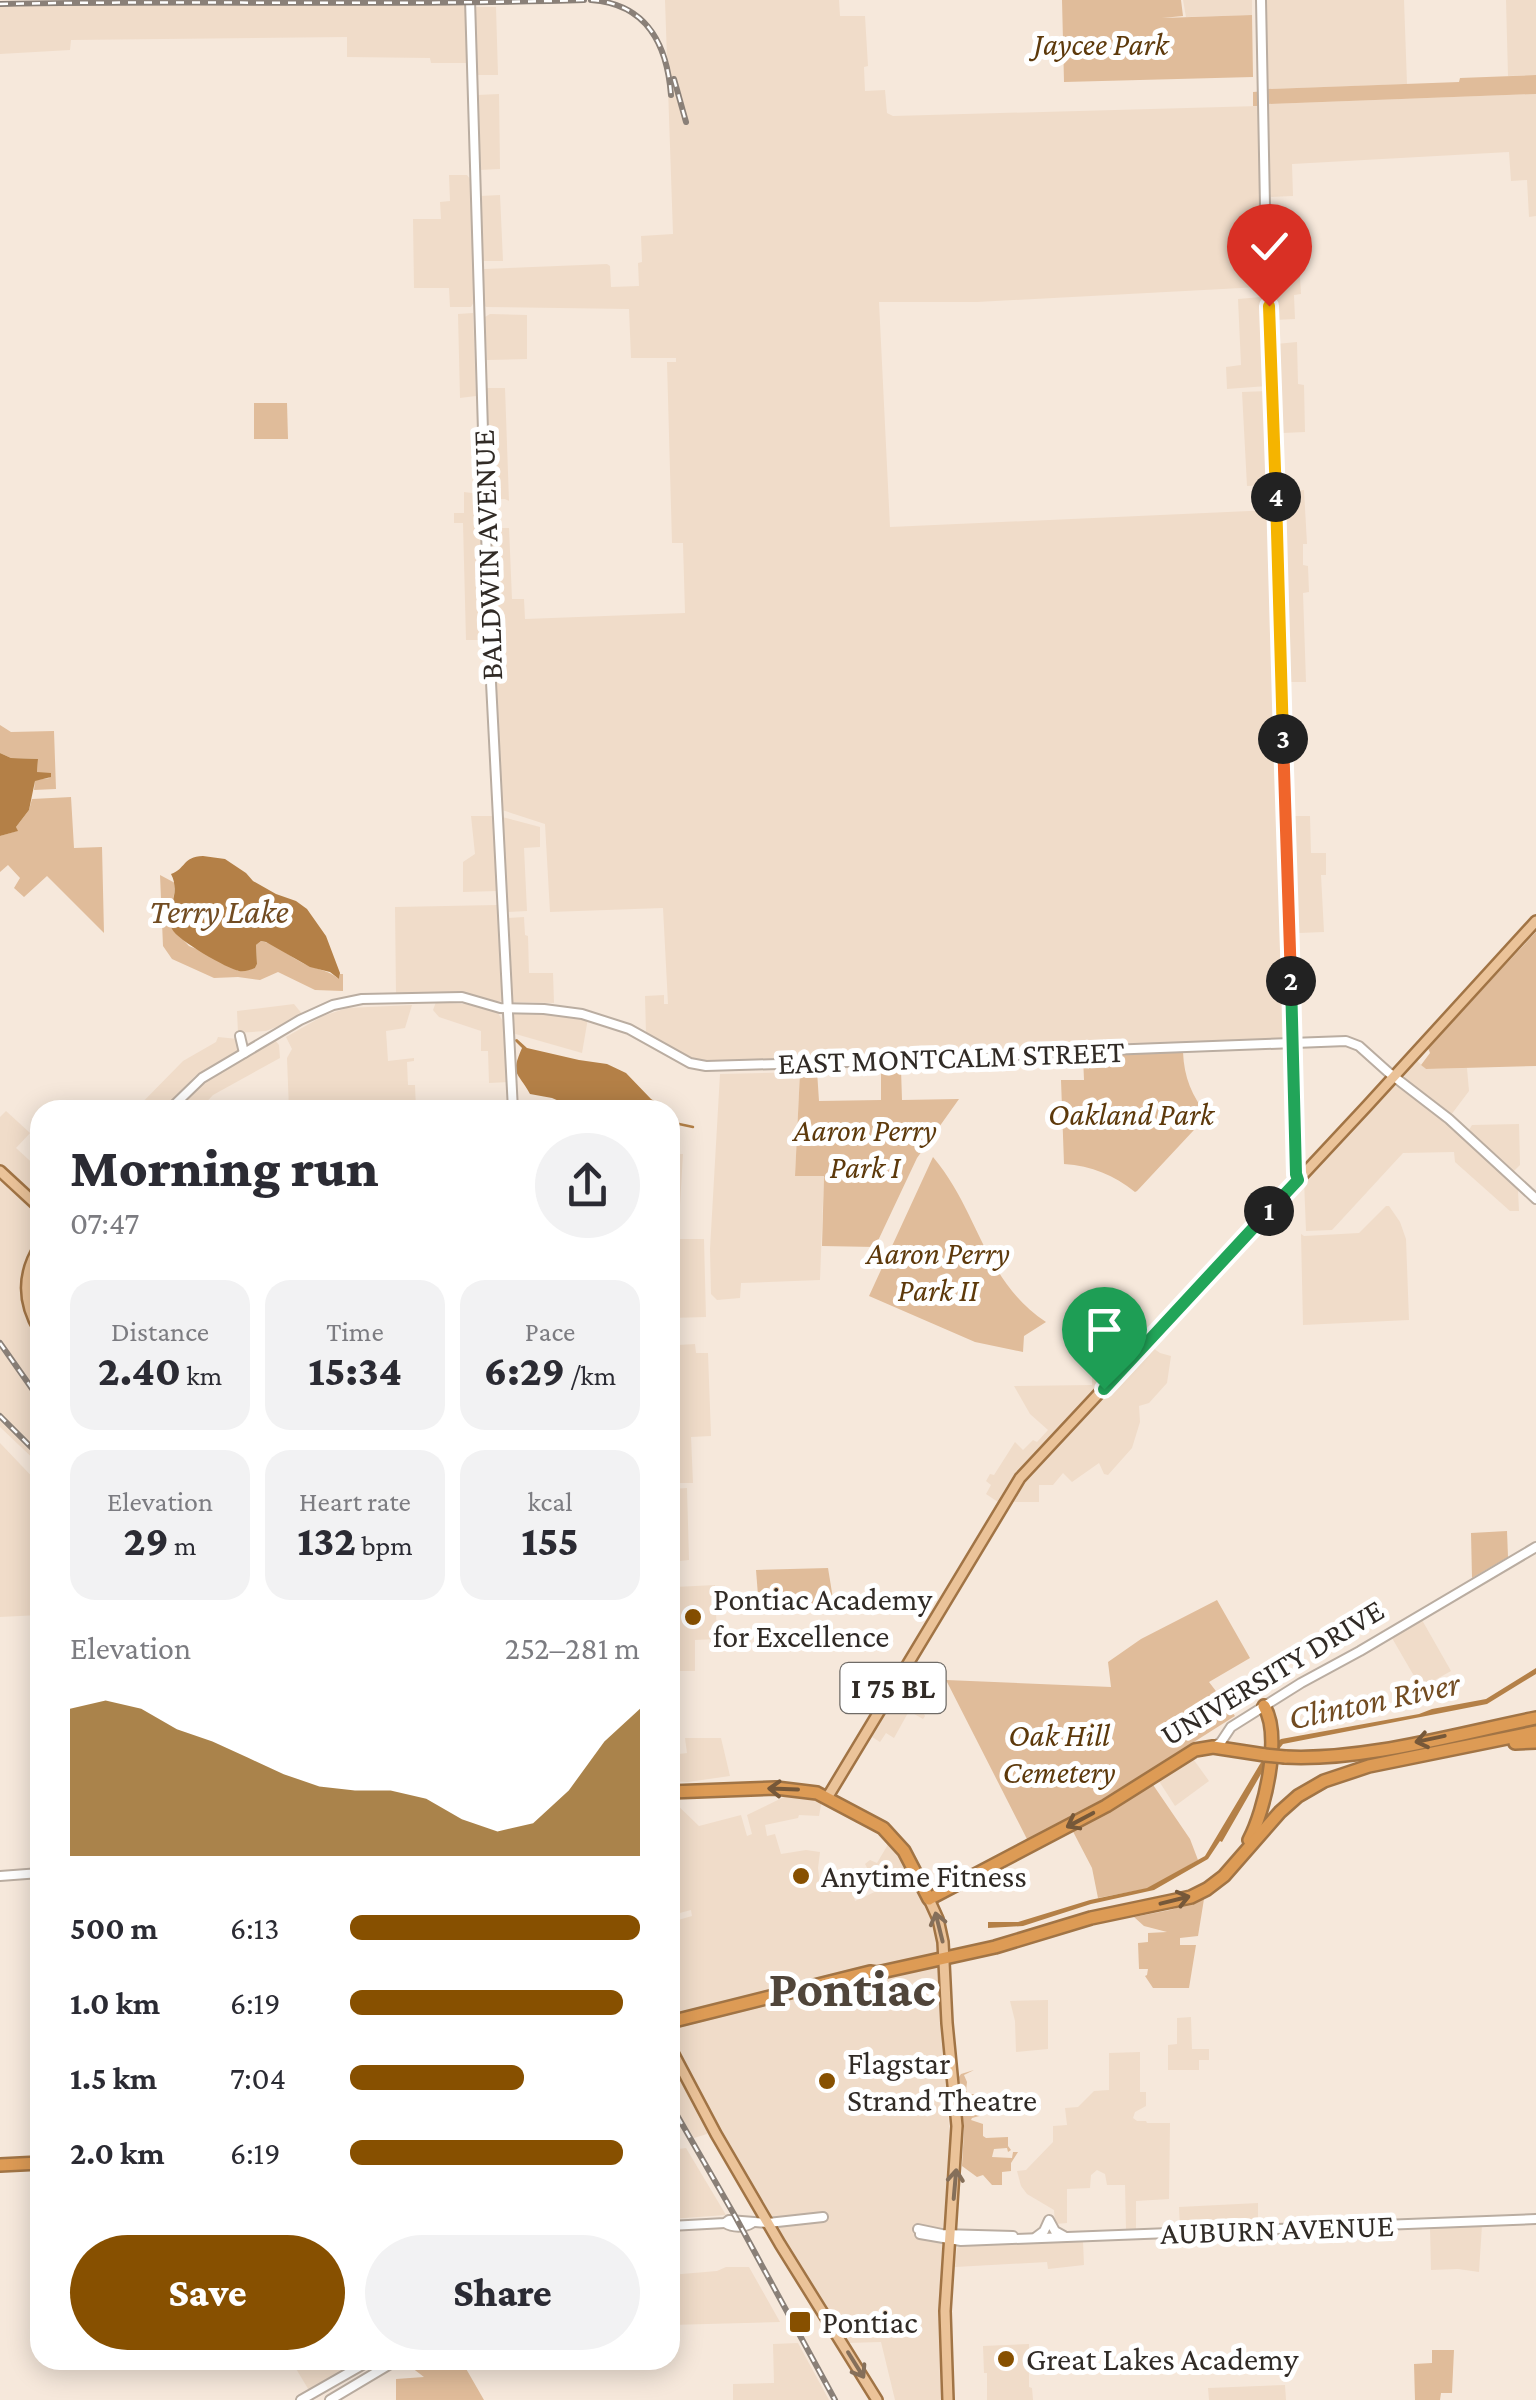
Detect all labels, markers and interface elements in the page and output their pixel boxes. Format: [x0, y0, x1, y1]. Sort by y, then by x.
park label: Jaycee Park [1029, 26, 1170, 62]
pin [1227, 204, 1312, 307]
icon: check [1242, 219, 1297, 274]
street label: BALDWIN AVENUE [465, 429, 509, 681]
pin: 4 [1251, 472, 1301, 522]
text: 4 [1268, 481, 1284, 512]
pin: 3 [1258, 714, 1308, 764]
text: 3 [1276, 723, 1290, 754]
water label: Terry Lake [149, 892, 289, 931]
pin: 2 [1266, 956, 1316, 1006]
text: 2 [1284, 965, 1298, 996]
street label: EAST MONTCALM STREET [777, 1033, 1125, 1081]
park label: Oakland Park [1048, 1096, 1216, 1132]
park label: Aaron Perry Park I [791, 1112, 937, 1185]
button: share [535, 1133, 640, 1238]
text: Morning run [70, 1137, 379, 1198]
pin: 1 [1244, 1186, 1294, 1236]
text: 1 [1264, 1195, 1274, 1226]
text: 07:47 [70, 1205, 139, 1241]
park label: Aaron Perry Park II [864, 1235, 1010, 1308]
pin [1062, 1287, 1147, 1390]
icon: arrive [1077, 1302, 1132, 1357]
text: Distance [111, 1316, 209, 1347]
text: Time [326, 1316, 384, 1347]
text: Pace [525, 1316, 575, 1347]
text: 2.40 [98, 1347, 181, 1394]
text: 15:34 [308, 1347, 402, 1394]
text: 6:29 [484, 1347, 565, 1394]
text: km [181, 1360, 222, 1391]
text: /km [565, 1360, 616, 1391]
text: Elevation [107, 1486, 213, 1517]
text: Heart rate [299, 1486, 411, 1517]
text: kcal [527, 1486, 573, 1517]
text: 29 [123, 1517, 169, 1564]
text: 132 [297, 1517, 356, 1564]
text: 155 [521, 1517, 579, 1564]
text: m [169, 1530, 197, 1561]
text: bpm [356, 1530, 413, 1561]
place label: Pontiac Academy for Excellence [713, 1581, 932, 1654]
street label: UNIVERSITY DRIVE [1154, 1591, 1390, 1753]
marker: Pontiac Academy for Excellence [682, 1606, 704, 1628]
text: Elevation [70, 1630, 191, 1666]
text: 252–281 m [505, 1630, 640, 1666]
road number: I 75 BL [840, 1663, 946, 1713]
water label: Clinton River [1285, 1663, 1465, 1738]
park label: Oak Hill Cemetery [1002, 1717, 1116, 1790]
one-way arrow [1415, 1731, 1447, 1750]
one-way arrow [767, 1779, 799, 1798]
one-way arrow [1066, 1811, 1096, 1830]
place label: Anytime Fitness [821, 1858, 1027, 1894]
marker: Anytime Fitness [790, 1865, 812, 1887]
one-way arrow [1159, 1890, 1190, 1909]
text: 500 m [70, 1910, 158, 1946]
text: 6:13 [230, 1910, 279, 1946]
one-way arrow [929, 1912, 947, 1944]
district label: Pontiac [768, 1959, 936, 2017]
text: 1.0 km [70, 1985, 160, 2021]
text: 6:19 [230, 1985, 280, 2021]
place label: Flagstar Strand Theatre [847, 2045, 1037, 2118]
text: 1.5 km [70, 2060, 157, 2096]
text: 7:04 [230, 2060, 286, 2096]
marker: Flagstar Strand Theatre [816, 2070, 838, 2092]
text: 2.0 km [70, 2135, 165, 2171]
text: 6:19 [230, 2135, 280, 2171]
one-way arrow [945, 2168, 964, 2200]
street label: AUBURN AVENUE [1159, 2207, 1395, 2251]
button: Save [70, 2235, 345, 2350]
button: Share [365, 2235, 640, 2350]
place label: Pontiac [822, 2304, 918, 2340]
marker: Pontiac [787, 2309, 813, 2335]
place label: Great Lakes Academy [1026, 2341, 1299, 2377]
marker: Great Lakes Academy [995, 2348, 1017, 2370]
one-way arrow [846, 2351, 866, 2379]

